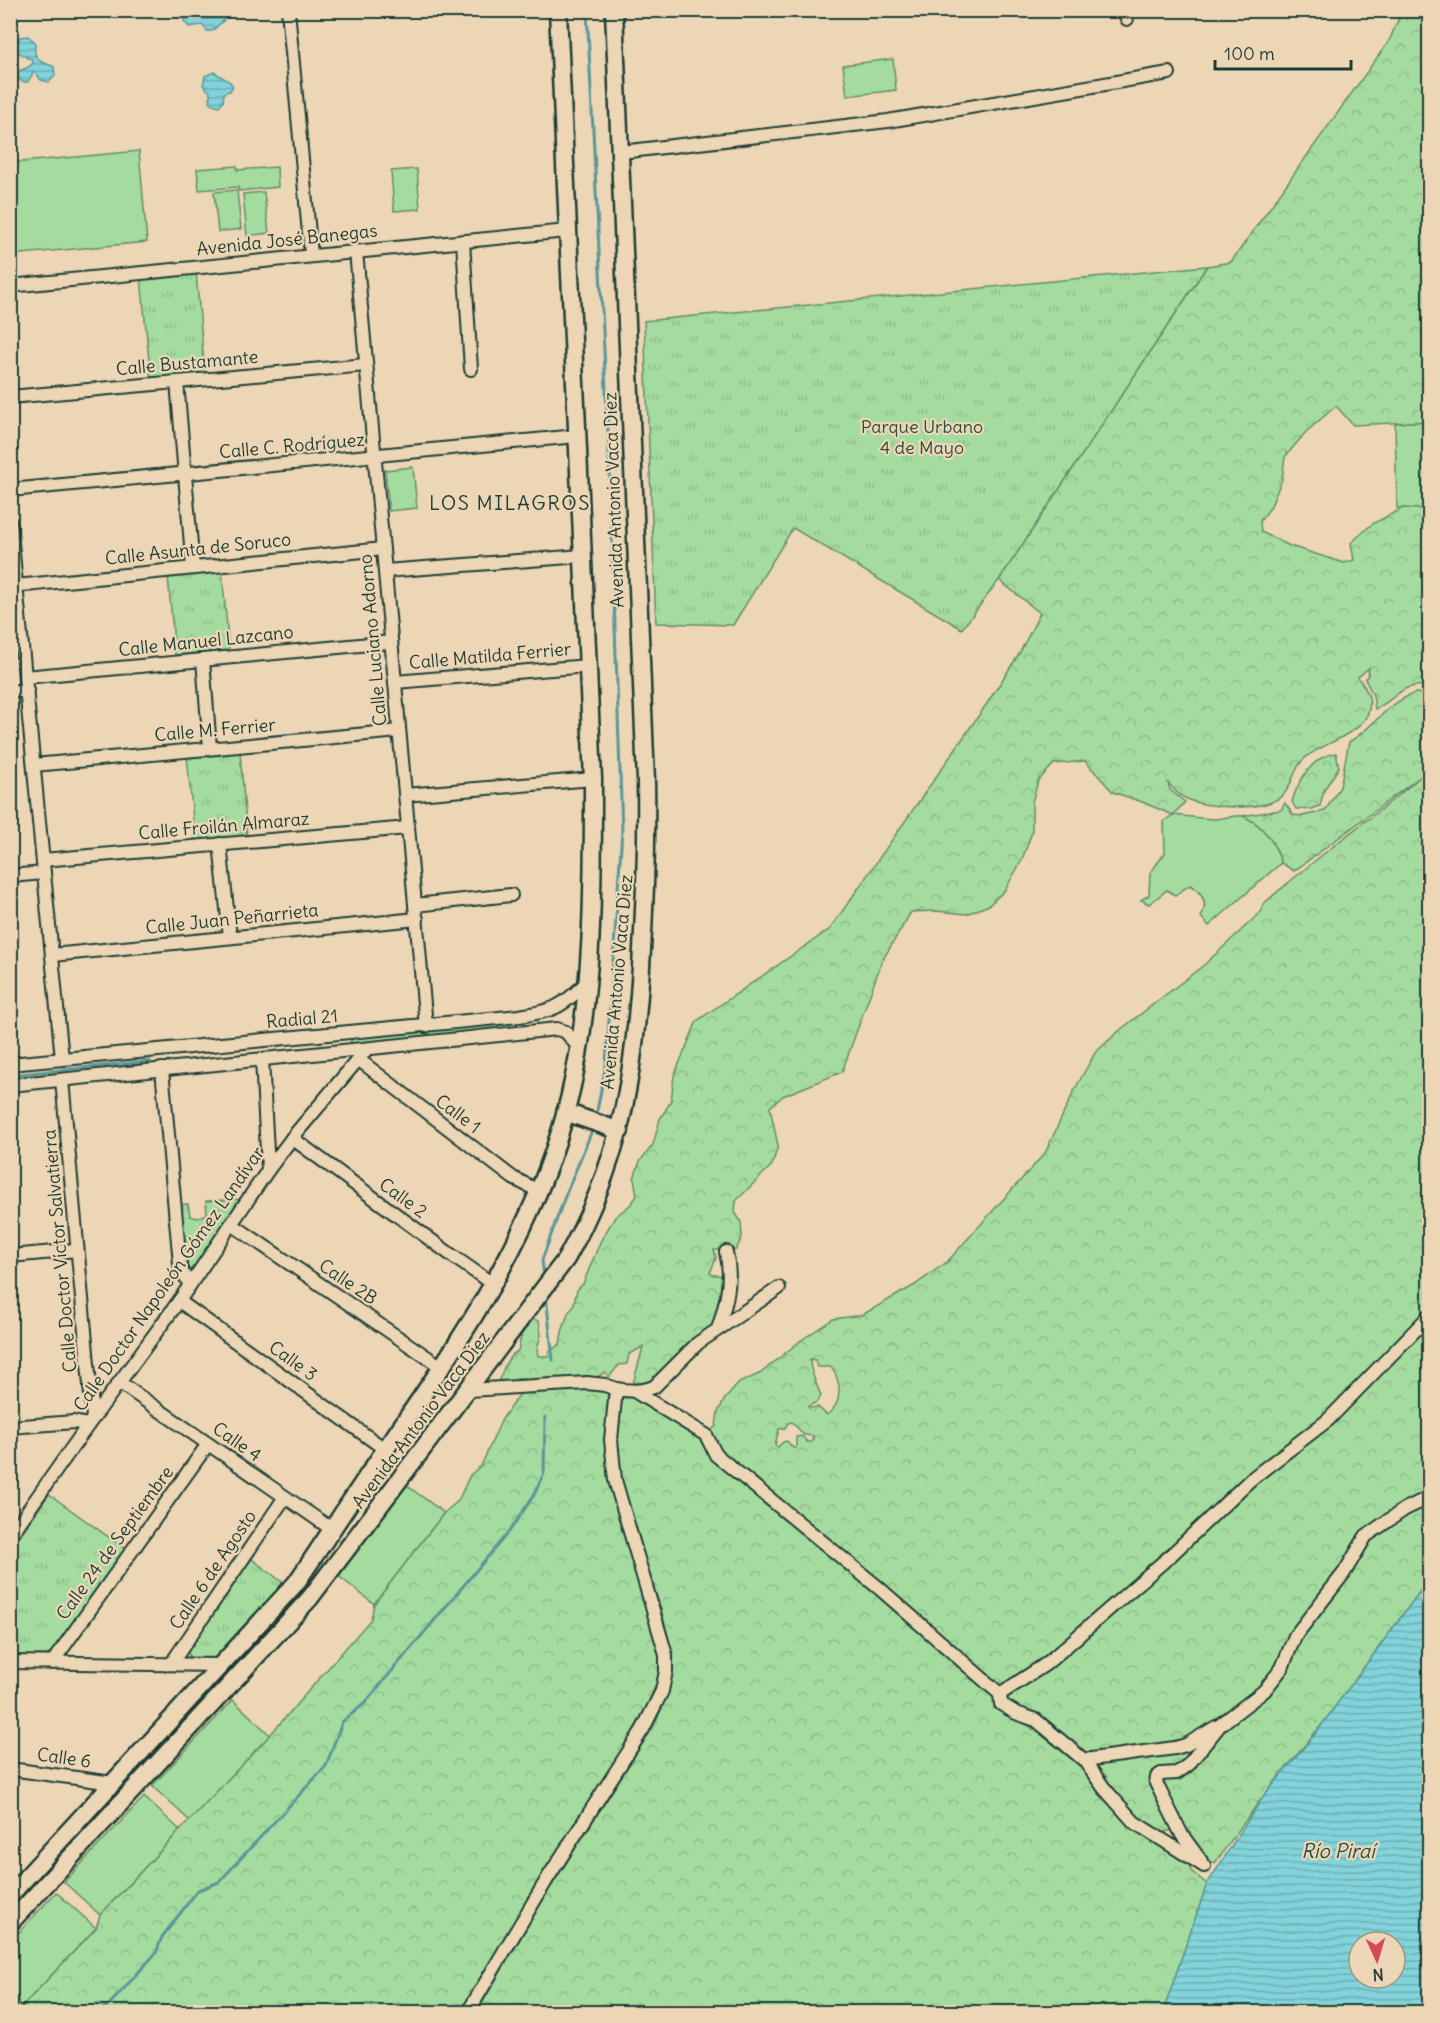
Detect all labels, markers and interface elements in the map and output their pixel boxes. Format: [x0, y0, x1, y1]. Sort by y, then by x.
scale bar [1215, 33, 1352, 71]
text: 100 m [1224, 42, 1275, 65]
street label: Avenida José Banegas [195, 219, 378, 260]
street label: Calle Bustamante [115, 345, 259, 380]
street label: Avenida Antonio Vaca Diez [598, 391, 629, 608]
park label: Parque Urbano 4 de Mayo [861, 415, 983, 459]
street label: Calle C. Rodríguez [218, 428, 366, 463]
district label: LOS MILAGROS [429, 490, 591, 515]
street label: Calle Asunta de Soruco [104, 527, 292, 570]
street label: Calle Luciano Adorno [354, 553, 391, 727]
street label: Calle Manuel Lazcano [117, 620, 295, 661]
street label: Calle Matilda Ferrier [408, 637, 573, 674]
street label: Calle M. Ferrier [154, 713, 277, 746]
street label: Calle Froilán Almaraz [138, 807, 311, 844]
street label: Avenida Antonio Vaca Diez [596, 873, 637, 1090]
street label: Calle Juan Peñarrieta [144, 898, 320, 939]
street label: Radial 21 [265, 1004, 339, 1033]
street label: Calle 1 [431, 1089, 486, 1138]
street label: Calle Doctor Víctor Salvatierra [37, 1129, 82, 1374]
street label: Calle Doctor Napoleón Gómez Landívar [68, 1141, 270, 1416]
street label: Calle 2 [375, 1172, 432, 1223]
street label: Calle 2B [315, 1254, 382, 1309]
street label: Avenida Antonio Vaca Diez [347, 1326, 495, 1513]
street label: Calle 3 [265, 1335, 322, 1386]
street label: Calle 4 [208, 1417, 266, 1467]
street label: Calle 24 de Septiembre [51, 1461, 178, 1624]
street label: Calle 6 de Agosto [164, 1506, 261, 1634]
street label: Calle 6 [36, 1742, 93, 1773]
water label: Río Piraí [1301, 1838, 1378, 1863]
north arrow [1347, 1930, 1407, 1990]
text: N [1372, 1965, 1384, 1985]

